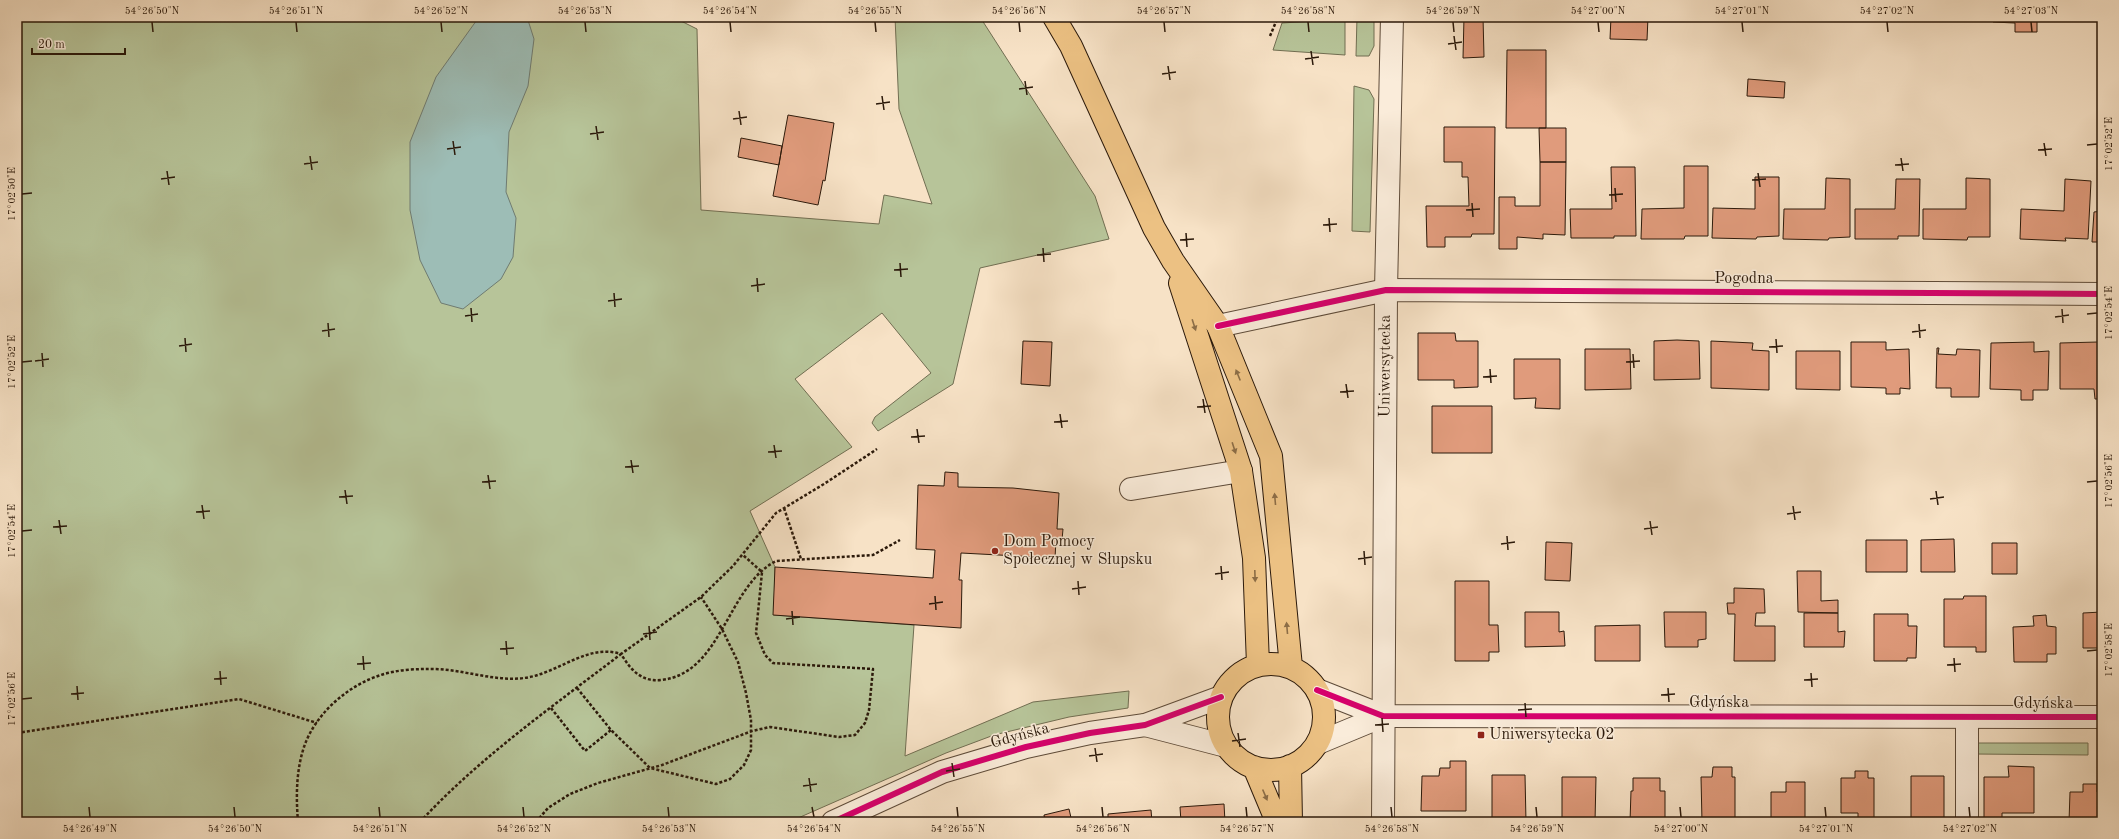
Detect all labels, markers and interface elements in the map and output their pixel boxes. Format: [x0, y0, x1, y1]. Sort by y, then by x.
text: 54°26'50"N [125, 6, 180, 16]
text: 54°26'51"N [269, 6, 324, 16]
text: 54°26'52"N [414, 6, 469, 16]
text: 54°26'53"N [558, 6, 613, 16]
text: 54°26'54"N [703, 6, 758, 16]
text: 54°26'55"N [848, 6, 903, 16]
text: 54°26'56"N [992, 6, 1047, 16]
text: 54°26'57"N [1137, 6, 1192, 16]
text: 54°26'58"N [1281, 6, 1336, 16]
text: 54°26'59"N [1426, 6, 1481, 16]
text: 54°27'00"N [1571, 6, 1626, 16]
text: 54°27'01"N [1715, 6, 1770, 16]
text: 54°27'02"N [1860, 6, 1915, 16]
text: 54°27'03"N [2004, 6, 2059, 16]
scale bar [32, 30, 125, 56]
text: 20 m [38, 39, 65, 51]
text: 17°02'52"E [2104, 117, 2114, 171]
text: 17°02'50"E [7, 167, 17, 221]
street label: Pogodna [1714, 271, 1774, 287]
text: 17°02'54"E [2104, 286, 2114, 340]
street label: Uniwersytecka [1377, 315, 1394, 417]
one-way arrow [1191, 319, 1197, 331]
text: 17°02'52"E [7, 335, 17, 389]
one-way arrow [1235, 369, 1241, 381]
one-way arrow [1231, 443, 1237, 455]
text: 17°02'56"E [2104, 454, 2114, 508]
one-way arrow [1272, 493, 1278, 505]
text: 17°02'54"E [7, 504, 17, 558]
place label: Dom Pomocy Społecznej w Słupsku [1003, 534, 1153, 568]
marker: Dom Pomocy Społecznej w Słupsku [990, 546, 1000, 556]
one-way arrow [1251, 570, 1258, 582]
one-way arrow [1284, 622, 1290, 634]
text: 17°02'58"E [2104, 623, 2114, 677]
text: 17°02'56"E [7, 672, 17, 726]
street label: Gdyńska [1689, 695, 1749, 711]
street label: Gdyńska [2013, 696, 2073, 712]
street label: Gdyńska [989, 720, 1051, 752]
place label: Uniwersytecka 02 [1489, 727, 1615, 743]
marker: Uniwersytecka 02 [1476, 730, 1486, 740]
one-way arrow [1263, 789, 1269, 801]
text: 54°26'49"N [63, 824, 118, 834]
text: 54°26'50"N [208, 824, 263, 834]
text: 54°26'51"N [353, 824, 408, 834]
text: 54°26'52"N [497, 824, 552, 834]
text: 54°26'53"N [642, 824, 697, 834]
text: 54°26'54"N [787, 824, 842, 834]
text: 54°26'55"N [931, 824, 986, 834]
text: 54°26'56"N [1076, 824, 1131, 834]
text: 54°26'57"N [1220, 824, 1275, 834]
text: 54°26'58"N [1365, 824, 1420, 834]
text: 54°26'59"N [1510, 824, 1565, 834]
text: 54°27'00"N [1654, 824, 1709, 834]
text: 54°27'01"N [1799, 824, 1854, 834]
text: 54°27'02"N [1943, 824, 1998, 834]

